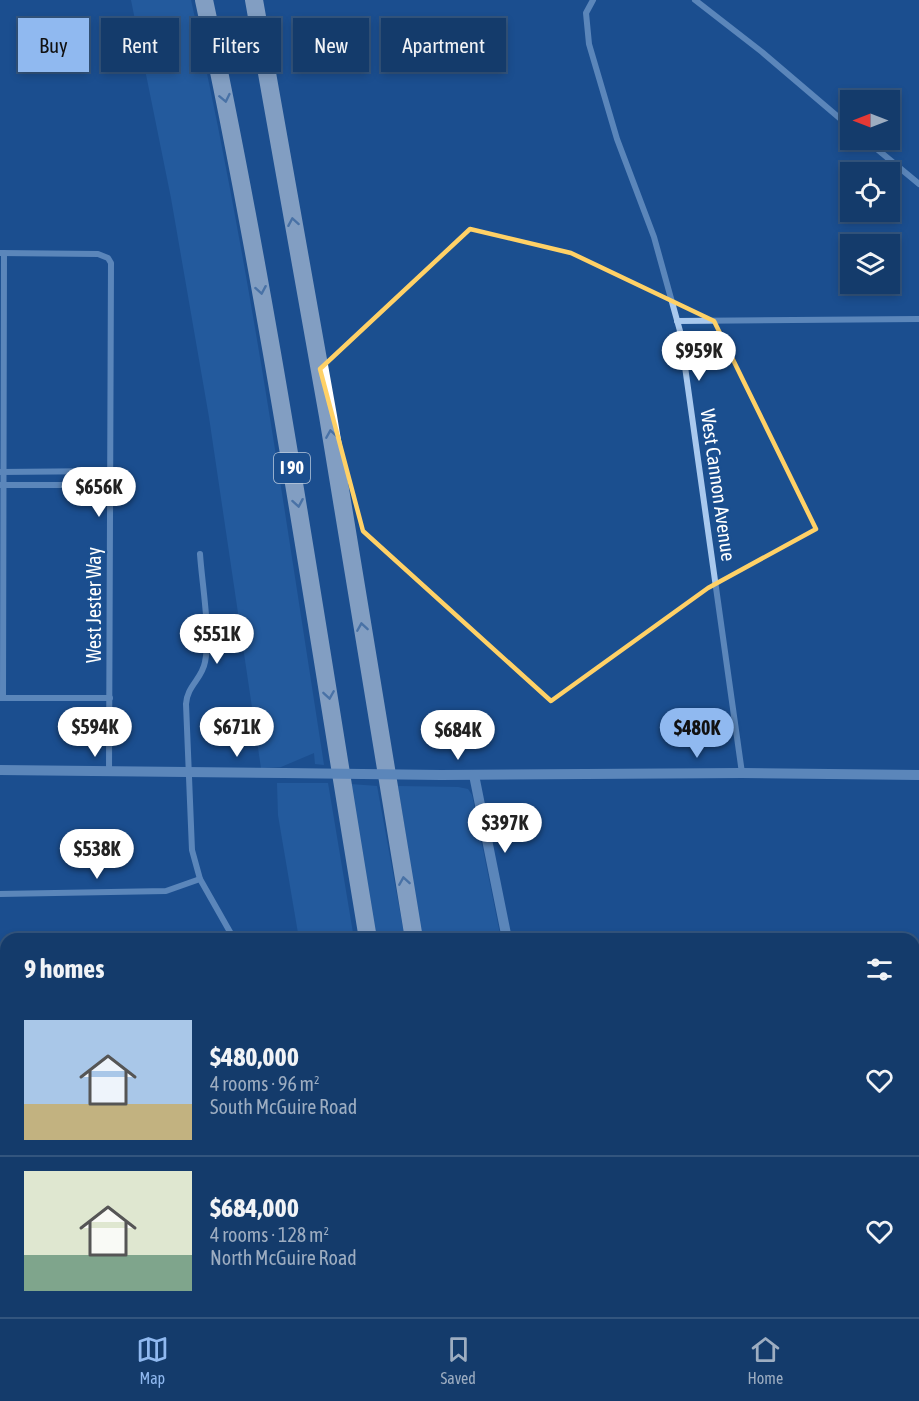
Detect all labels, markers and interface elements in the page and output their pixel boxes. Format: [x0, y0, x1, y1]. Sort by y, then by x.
chip: Buy [18, 18, 89, 72]
chip: Rent [101, 18, 179, 72]
chip: Filters [191, 18, 281, 72]
chip: New [293, 18, 369, 72]
chip: Apartment [381, 18, 506, 72]
north arrow [840, 90, 900, 150]
map controls [840, 90, 900, 294]
one-way arrow [218, 93, 231, 103]
button: locate [840, 162, 900, 222]
one-way arrow [287, 217, 300, 227]
button: layers [840, 234, 900, 294]
one-way arrow [254, 285, 266, 295]
pin: $959K [657, 331, 741, 382]
text: $959K [676, 339, 722, 362]
street label: West Cannon Avenue [696, 407, 741, 563]
one-way arrow [325, 430, 337, 439]
road number: I 90 [274, 453, 310, 483]
pin: $656K [57, 467, 141, 518]
text: $656K [76, 475, 122, 498]
one-way arrow [291, 497, 304, 507]
street label: West Jester Way [82, 547, 105, 663]
pin: $551K [175, 614, 259, 665]
text: $551K [194, 622, 240, 645]
one-way arrow [357, 622, 369, 631]
one-way arrow [322, 691, 334, 700]
pin: $594K [53, 707, 137, 758]
pin: $671K [195, 707, 279, 758]
pin: $480K [655, 708, 739, 759]
pin: $684K [416, 710, 500, 761]
text: $594K [72, 715, 118, 738]
text: $671K [214, 715, 260, 738]
text: $480K [674, 716, 720, 739]
text: $684K [435, 718, 481, 741]
pin: $397K [463, 803, 547, 854]
text: $397K [482, 811, 528, 834]
pin: $538K [55, 829, 139, 880]
text: $538K [74, 837, 120, 860]
one-way arrow [398, 877, 411, 887]
icon: filters [863, 953, 896, 986]
text: 9 homes [24, 954, 104, 984]
text: $480,000 [210, 1042, 299, 1072]
icon: home [72, 1044, 144, 1116]
icon: heart [863, 1064, 896, 1097]
text: 4 rooms · 96 m² [210, 1072, 320, 1095]
text: South McGuire Road [210, 1095, 357, 1118]
text: $684,000 [210, 1193, 299, 1223]
icon: home [72, 1195, 144, 1267]
icon: heart [863, 1215, 896, 1248]
text: 4 rooms · 128 m² [210, 1223, 329, 1246]
text: North McGuire Road [210, 1246, 357, 1269]
tab: Map [136, 1333, 169, 1387]
tab: Saved [441, 1333, 476, 1387]
tab: Home [748, 1333, 783, 1387]

